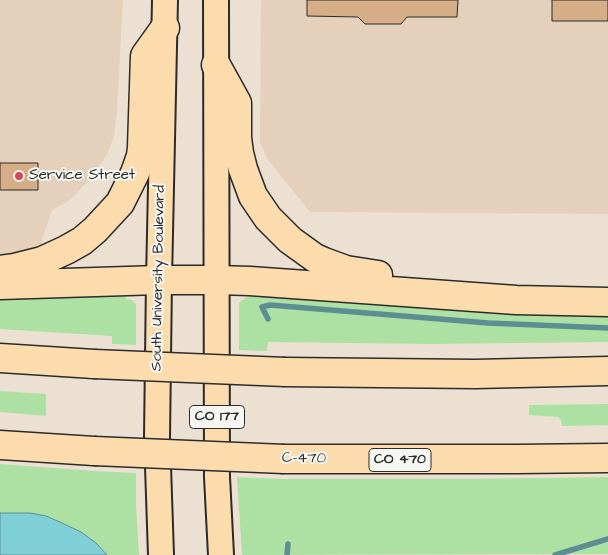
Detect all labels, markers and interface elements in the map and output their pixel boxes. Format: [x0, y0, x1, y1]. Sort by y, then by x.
place label: Service Street [29, 167, 135, 185]
marker: Service Street [13, 170, 25, 182]
street label: South University Boulevard [148, 185, 170, 371]
road number: CO 177 [190, 406, 244, 428]
road number: CO 470 [369, 448, 431, 472]
street label: C-470 [282, 450, 326, 468]

